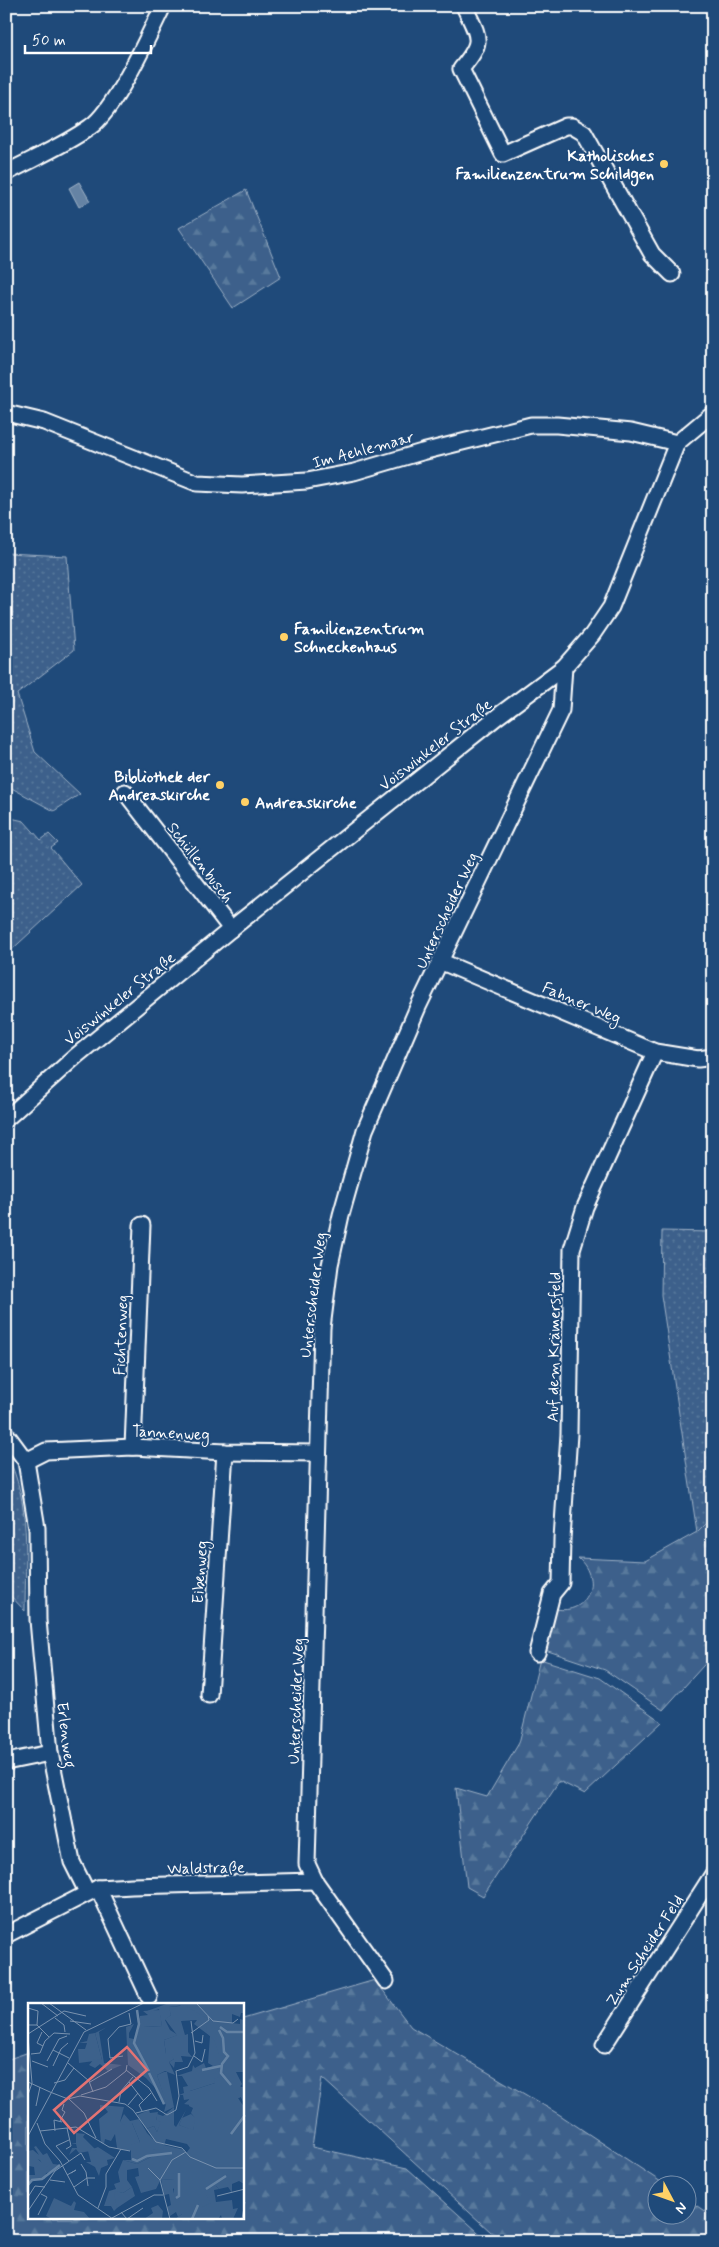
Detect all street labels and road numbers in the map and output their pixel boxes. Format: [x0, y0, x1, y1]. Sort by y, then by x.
street label: Im Aehlemaar [310, 427, 417, 474]
street label: Voiswinkeler Straße [375, 694, 497, 796]
street label: Schüllenbusch [162, 818, 238, 907]
street label: Unterscheider Weg [411, 849, 484, 972]
street label: Voiswinkeler Straße [60, 948, 180, 1051]
street label: Fahner Weg [538, 977, 624, 1030]
street label: Unterscheider Weg [295, 1231, 332, 1359]
street label: Auf dem Krämersfeld [543, 1272, 566, 1422]
street label: Fichtenweg [110, 1294, 133, 1376]
street label: Tannenweg [131, 1421, 210, 1447]
street label: Eibenweg [188, 1540, 214, 1604]
street label: Unterscheider Weg [284, 1637, 309, 1765]
street label: Erlenweg [50, 1701, 80, 1770]
street label: Waldstraße [167, 1857, 245, 1880]
street label: Zum Scheider Feld [601, 1891, 689, 2011]

